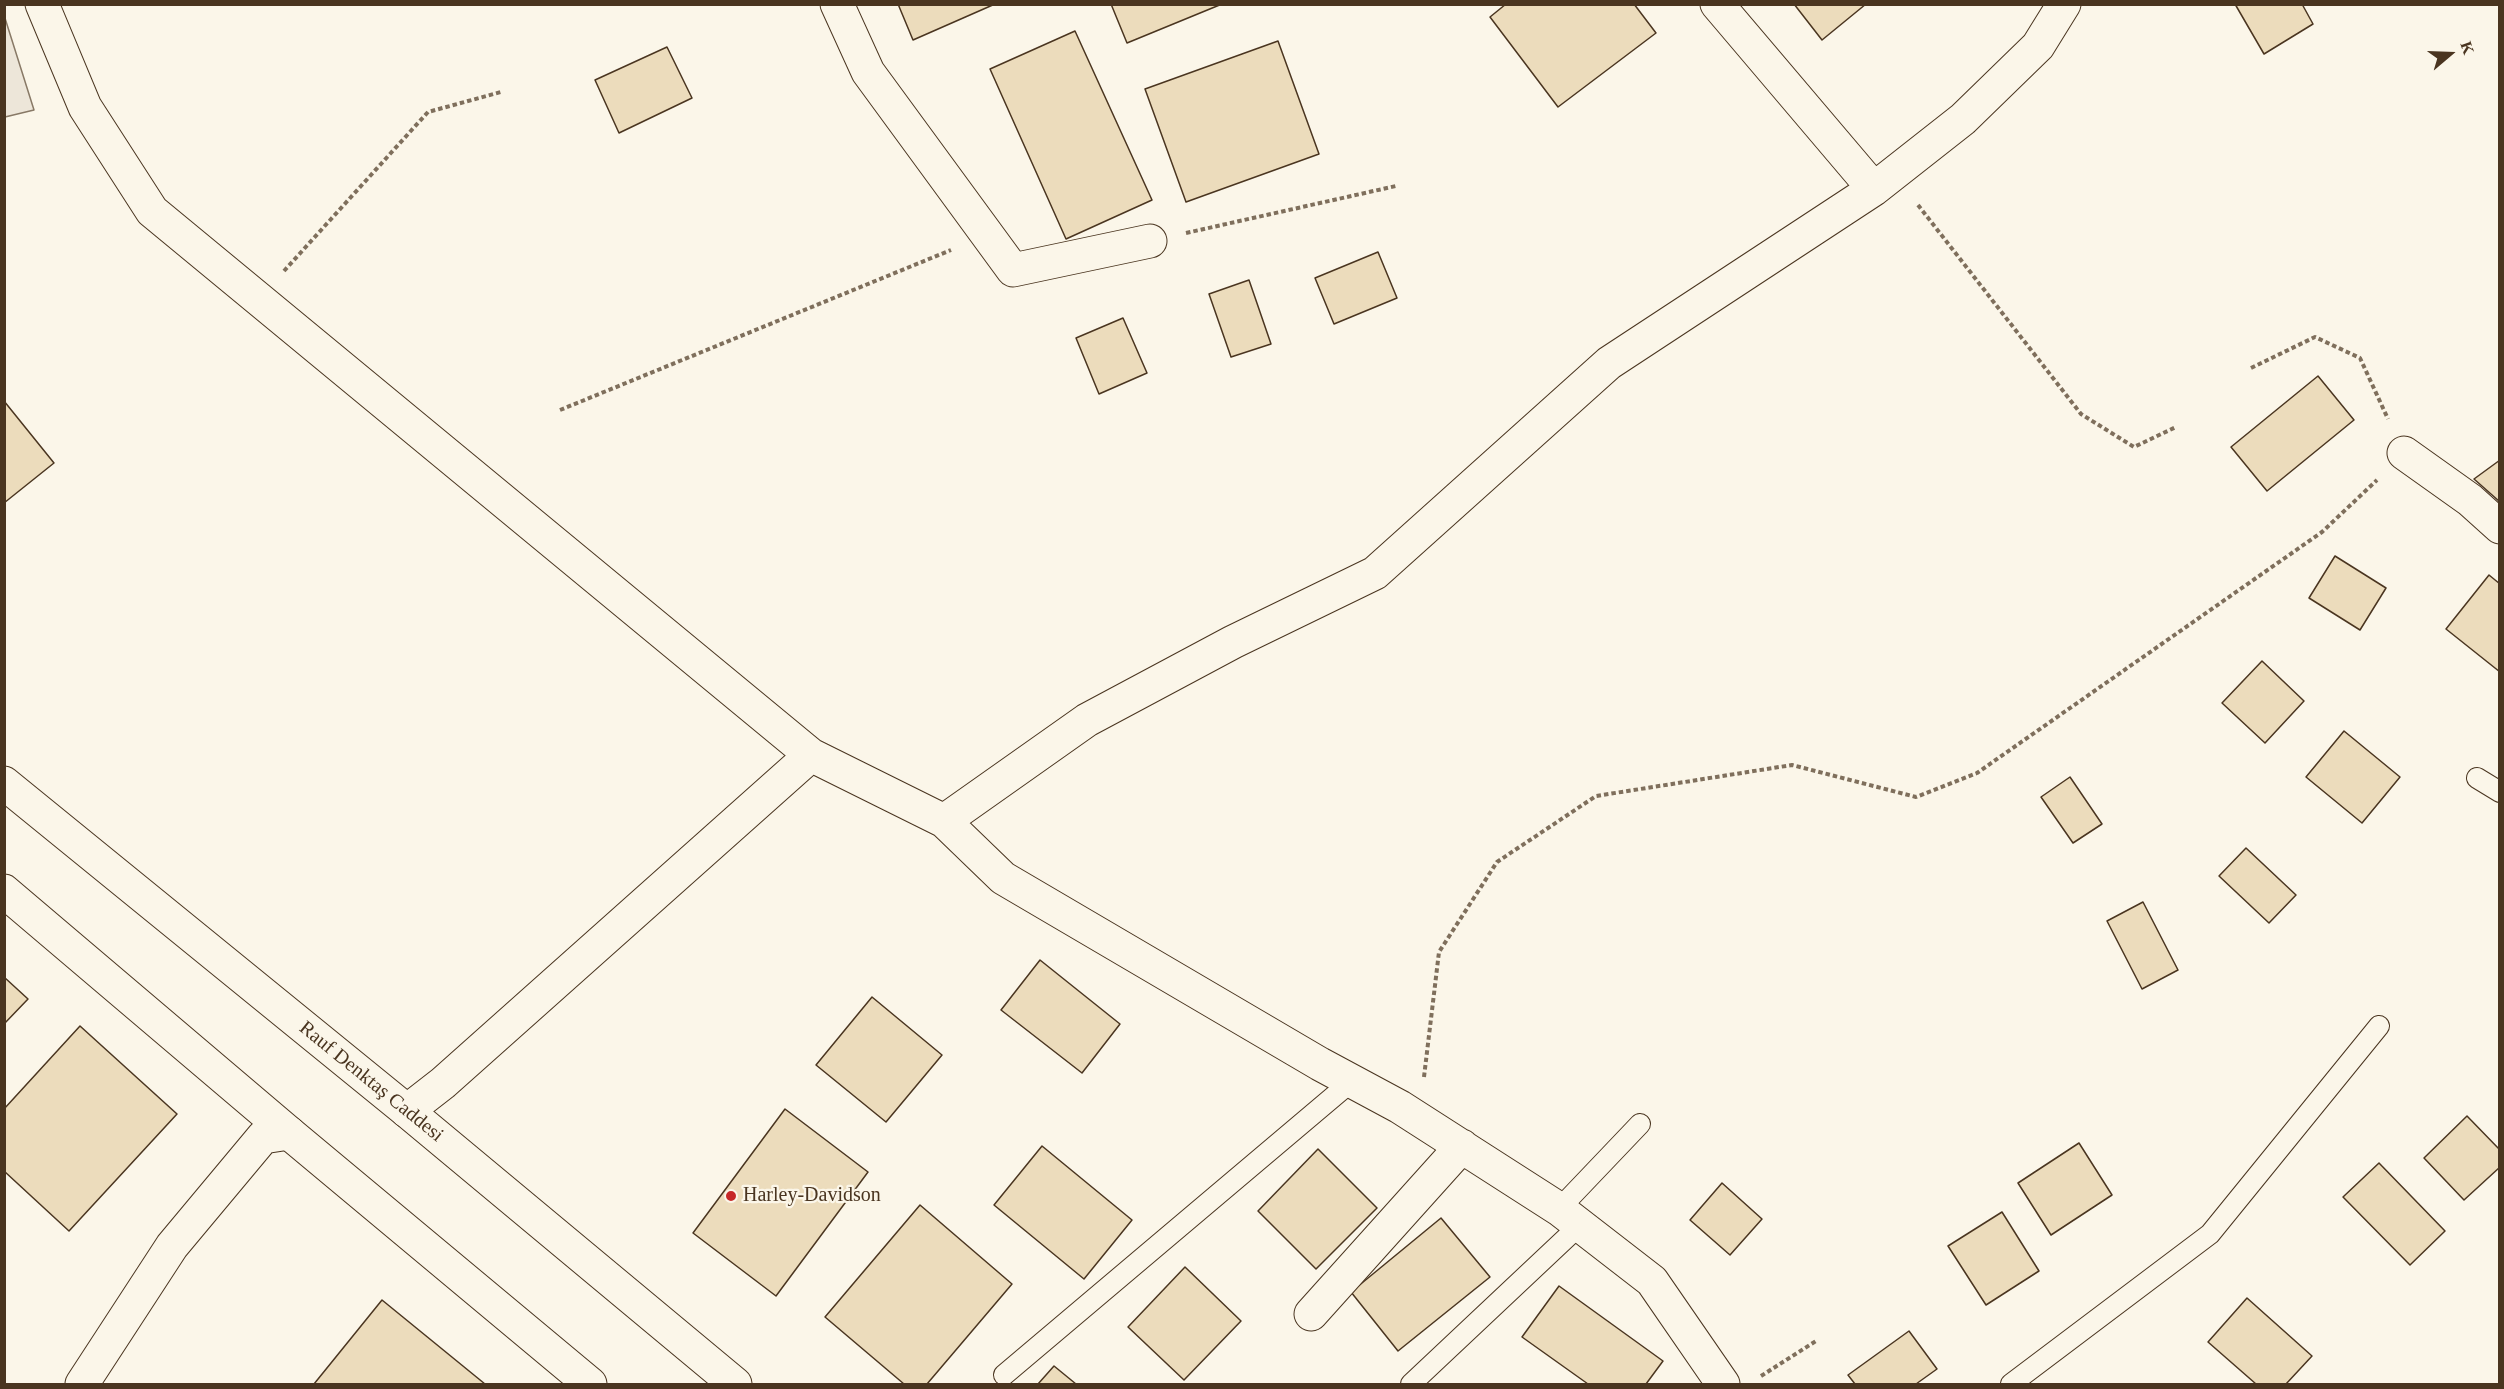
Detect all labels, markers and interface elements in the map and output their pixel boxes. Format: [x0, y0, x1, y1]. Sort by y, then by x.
north arrow [2420, 24, 2480, 84]
text: K [2457, 39, 2478, 57]
street label: Rauf Denktaş Caddesi [294, 1016, 448, 1148]
place label: Harley-Davidson [743, 1184, 881, 1208]
marker: Harley-Davidson [724, 1189, 738, 1203]

